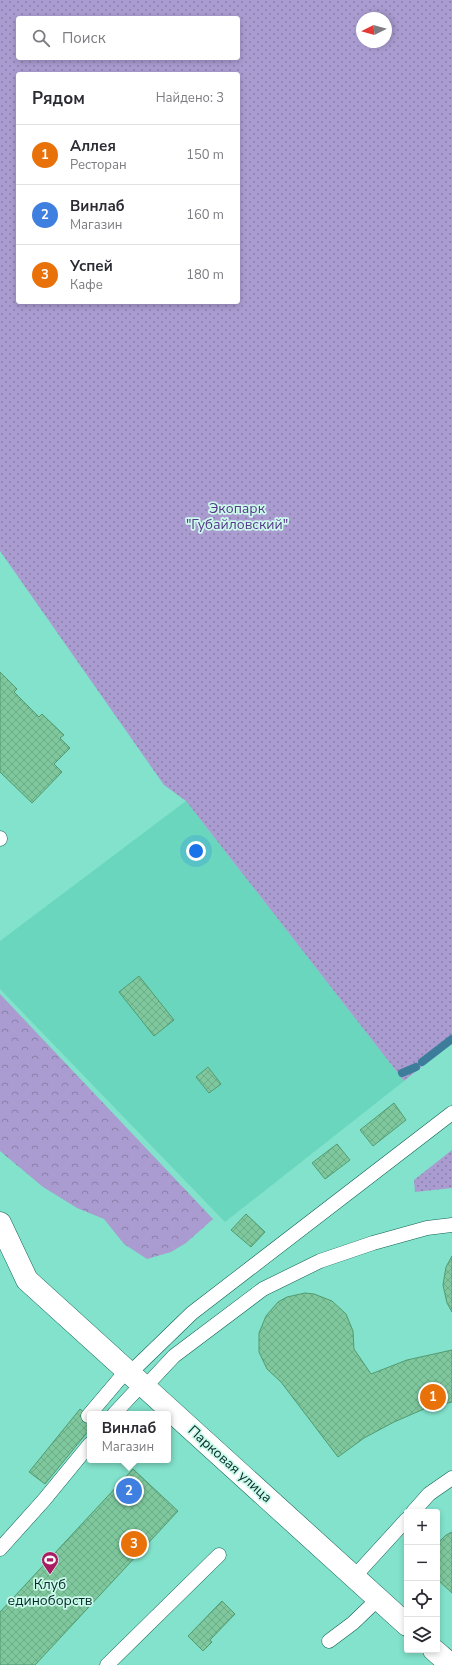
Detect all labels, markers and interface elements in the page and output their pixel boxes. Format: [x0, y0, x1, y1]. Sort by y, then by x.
north arrow [356, 12, 392, 48]
search box [16, 16, 240, 60]
icon: search [30, 27, 52, 49]
text: Поиск [62, 28, 106, 48]
text: Рядом [32, 87, 85, 110]
text: Найдено: 3 [156, 89, 224, 107]
text: Аллея [70, 136, 116, 156]
text: 1 [41, 146, 49, 164]
text: 150 m [186, 146, 224, 164]
text: Ресторан [70, 156, 127, 174]
text: Винлаб [70, 196, 125, 216]
text: 2 [41, 206, 49, 224]
text: 160 m [186, 206, 224, 224]
text: Магазин [70, 216, 122, 234]
text: Успей [70, 256, 113, 276]
text: 3 [41, 266, 49, 284]
text: 180 m [186, 266, 224, 284]
text: Кафе [70, 276, 103, 294]
park label: Экопарк "Губайловский" [186, 499, 288, 534]
your location [186, 841, 206, 861]
pin: 1 [420, 1382, 446, 1412]
popup [87, 1411, 171, 1463]
text: Винлаб [102, 1418, 156, 1438]
street label: Парковая улица [184, 1421, 276, 1507]
text: Магазин [102, 1438, 154, 1456]
pin: 2 [116, 1476, 142, 1506]
map controls [404, 1509, 440, 1653]
button: + [404, 1509, 440, 1545]
pin: 3 [121, 1529, 147, 1559]
button: − [404, 1545, 440, 1581]
sports icon: Клуб единоборств [40, 1550, 60, 1575]
place label: Клуб единоборств [8, 1575, 93, 1610]
button: locate [404, 1581, 440, 1617]
button: layers [404, 1617, 440, 1653]

